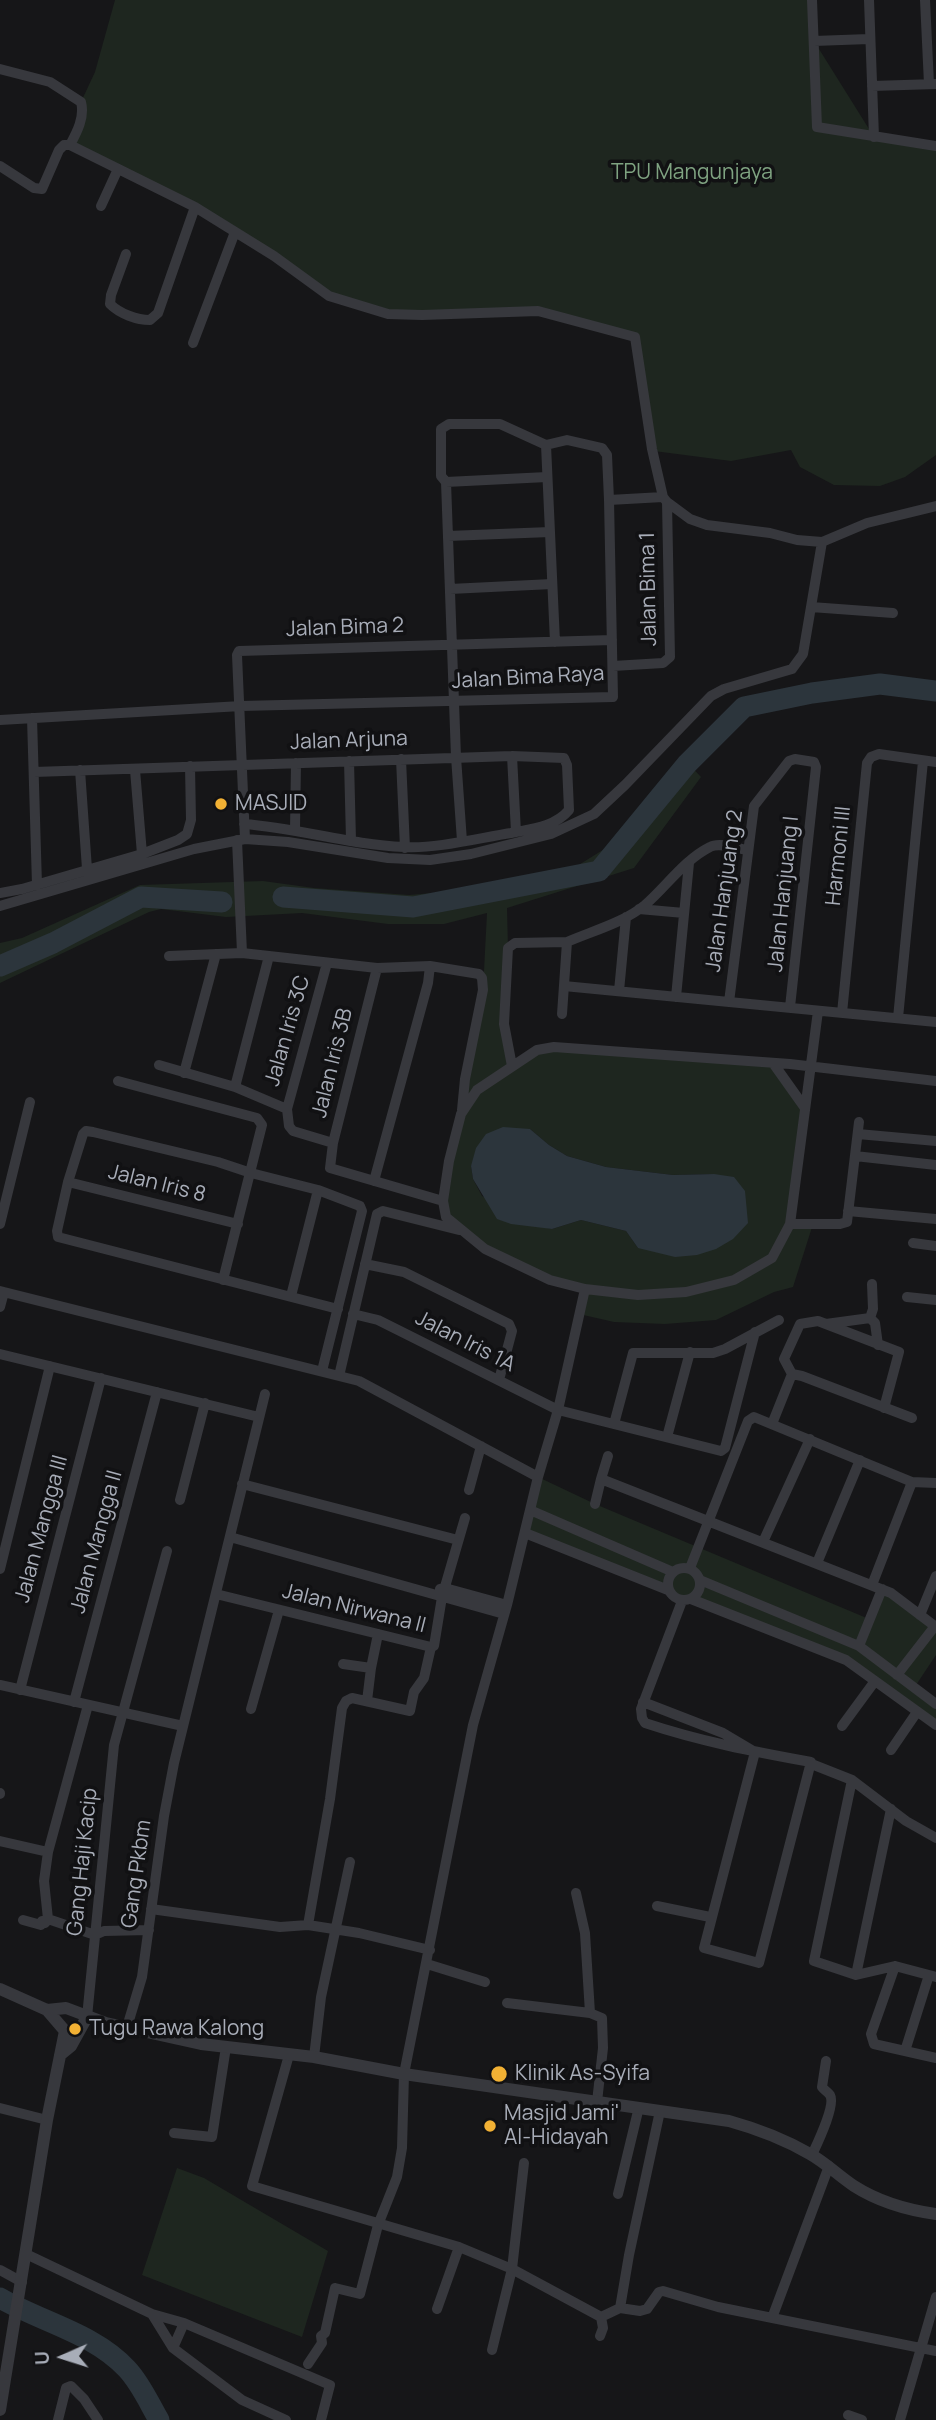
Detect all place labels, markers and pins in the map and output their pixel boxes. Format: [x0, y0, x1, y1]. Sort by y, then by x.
place label: MASJID [235, 791, 307, 817]
marker: MASJID [213, 796, 229, 812]
place label: Tugu Rawa Kalong [89, 2016, 264, 2042]
marker: Tugu Rawa Kalong [67, 2021, 83, 2037]
place label: Klinik As-Syifa [515, 2061, 650, 2087]
marker: Klinik As-Syifa [489, 2064, 509, 2084]
place label: Masjid Jami' Al-Hidayah [504, 2101, 619, 2151]
marker: Masjid Jami' Al-Hidayah [482, 2118, 498, 2134]

